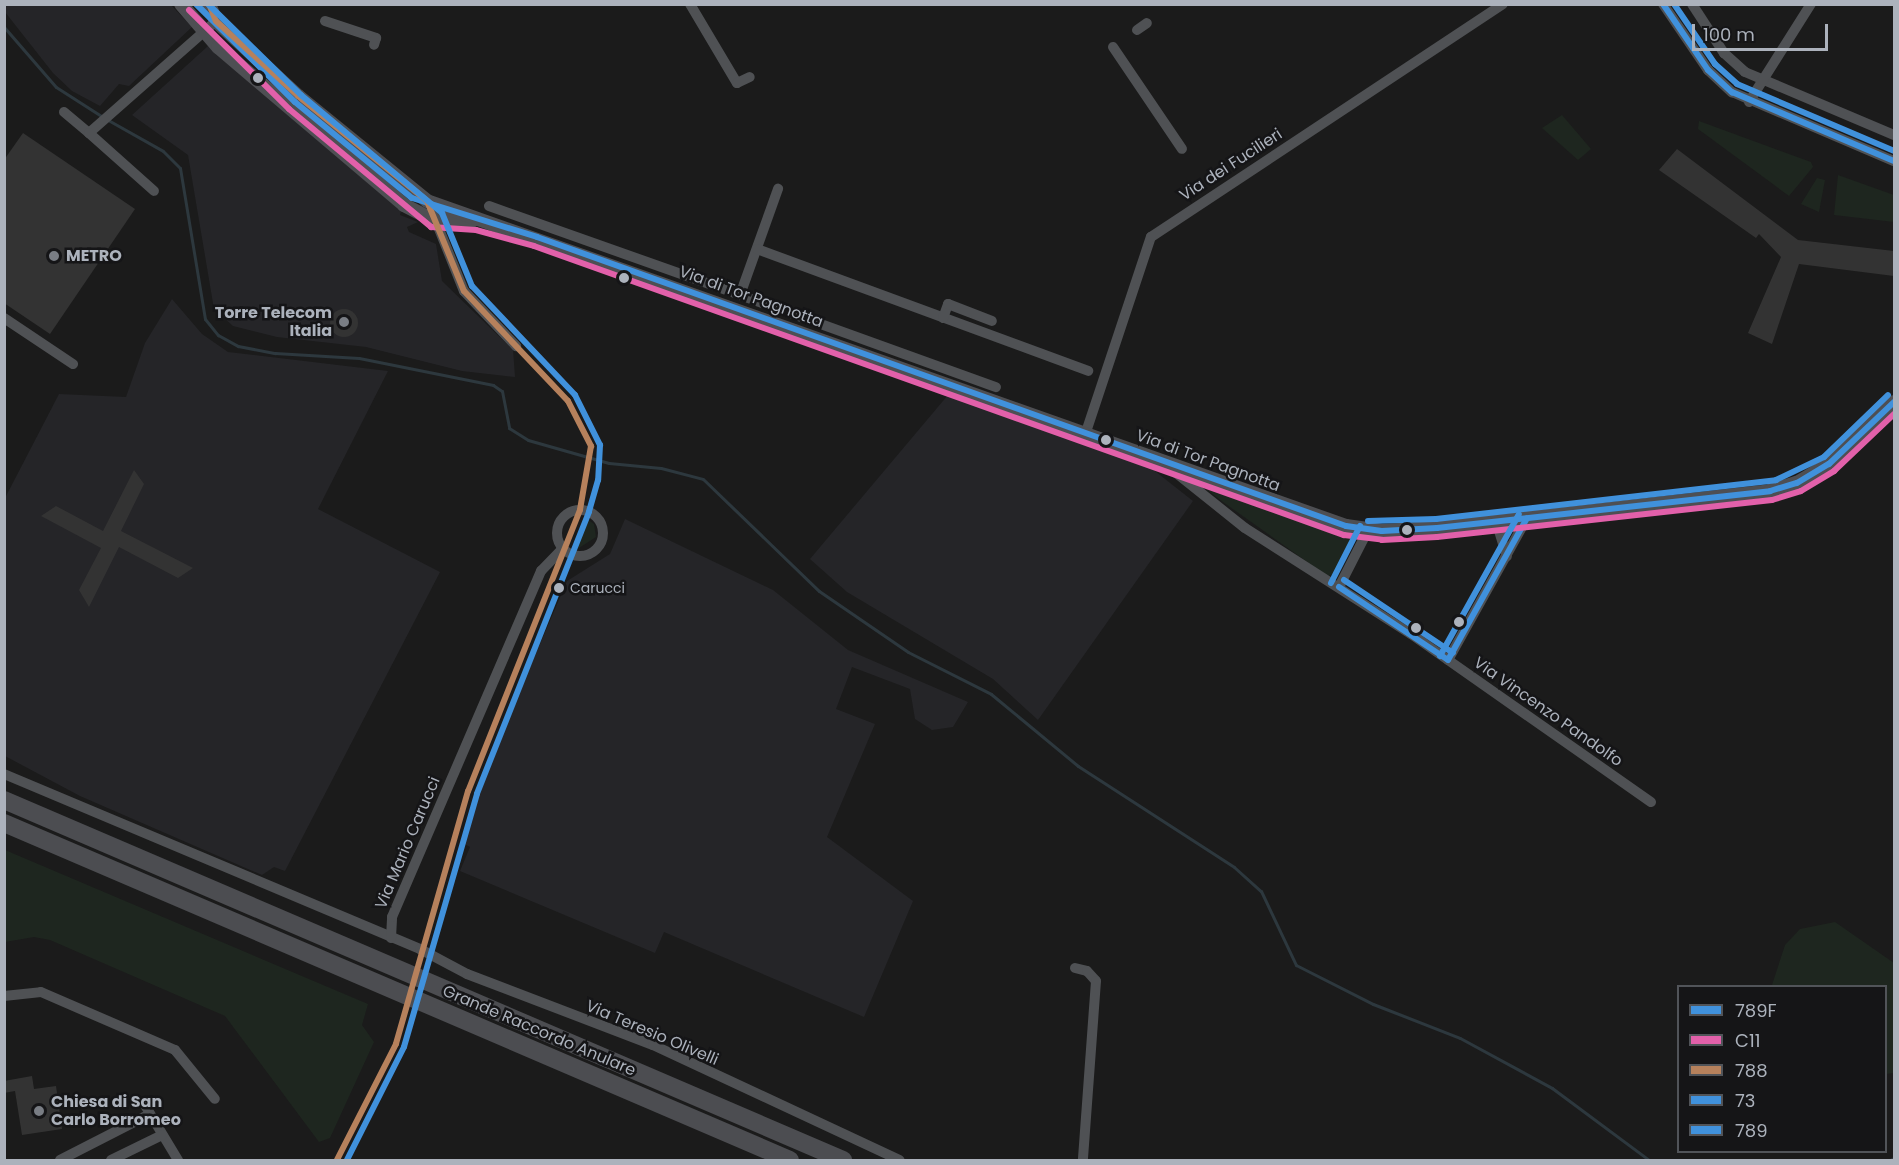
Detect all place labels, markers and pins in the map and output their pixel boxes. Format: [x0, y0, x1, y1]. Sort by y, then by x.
unlabelled marker [252, 72, 264, 84]
place label: METRO [66, 246, 122, 266]
marker: METRO [47, 249, 61, 263]
unlabelled marker [618, 272, 630, 284]
place label: Torre Telecom Italia [215, 303, 332, 341]
marker: Torre Telecom Italia [337, 315, 351, 329]
unlabelled marker [1100, 434, 1112, 446]
unlabelled marker [1401, 524, 1413, 536]
place label: Carucci [570, 580, 625, 596]
marker: Carucci [553, 582, 565, 594]
unlabelled marker [1453, 616, 1465, 628]
unlabelled marker [1410, 622, 1422, 634]
place label: Chiesa di San Carlo Borromeo [51, 1092, 181, 1130]
marker: Chiesa di San Carlo Borromeo [32, 1104, 46, 1118]

